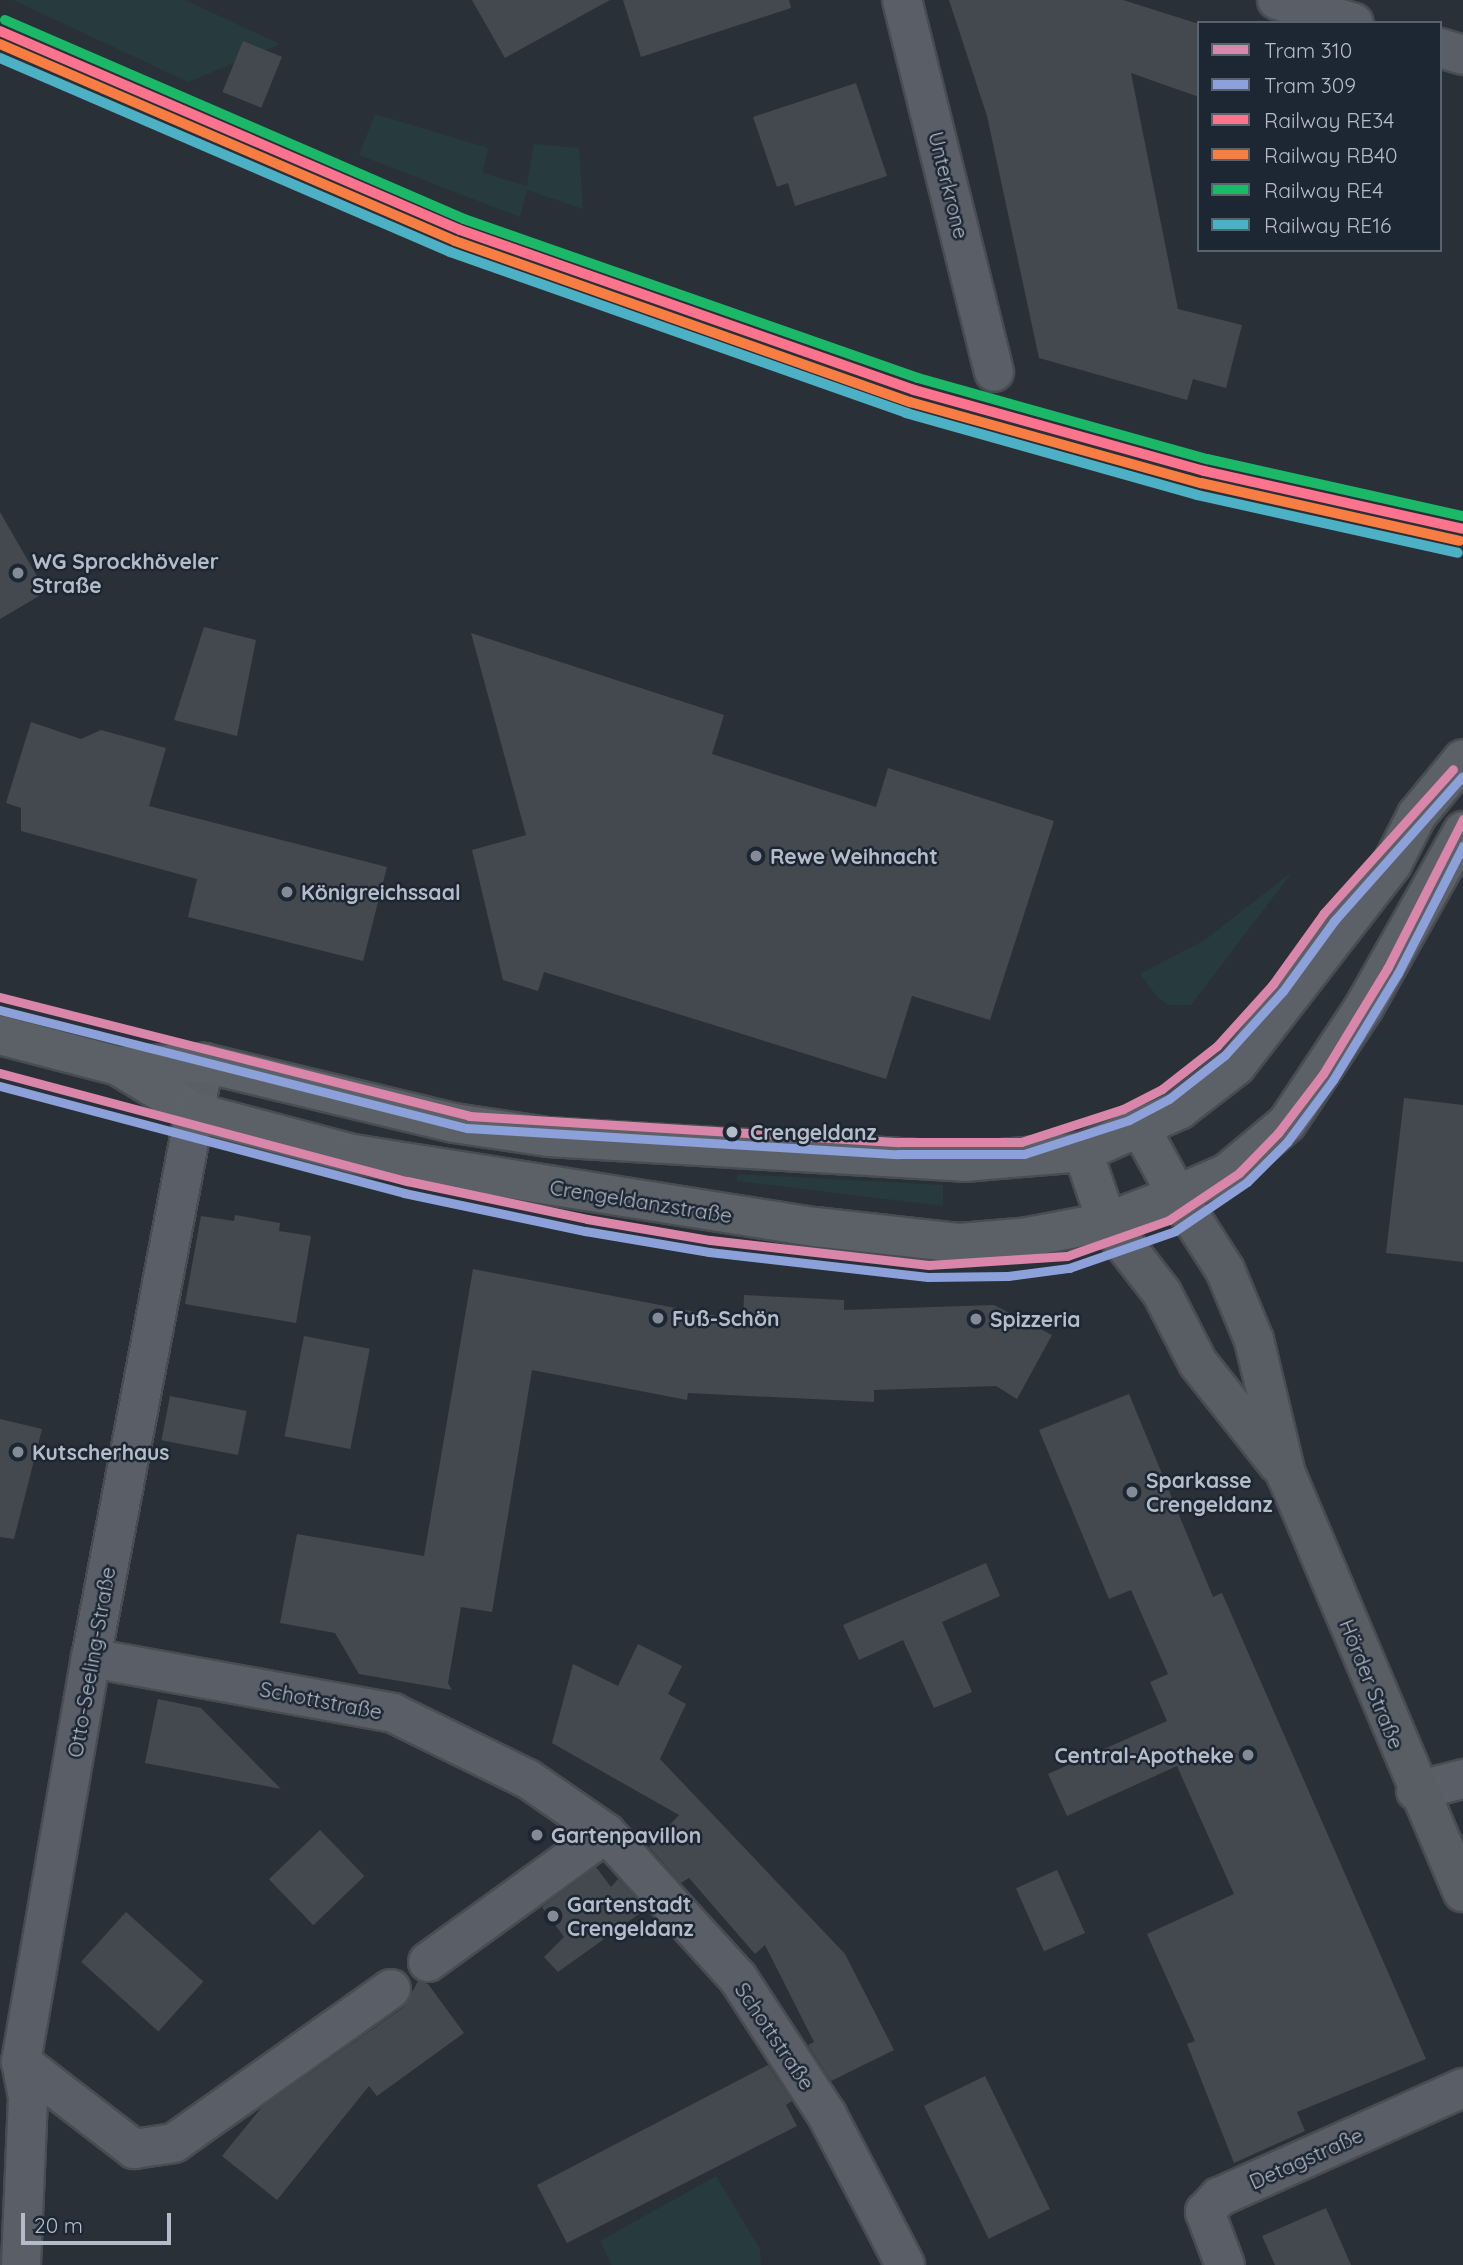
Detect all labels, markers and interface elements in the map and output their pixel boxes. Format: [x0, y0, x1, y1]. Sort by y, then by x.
legend [1197, 21, 1442, 252]
text: Tram 310 [1264, 37, 1352, 63]
text: Tram 309 [1264, 72, 1356, 98]
text: Railway RE34 [1264, 107, 1394, 133]
street label: Unterkrone [924, 129, 974, 241]
text: Railway RB40 [1264, 142, 1397, 168]
text: Railway RE4 [1264, 177, 1383, 203]
text: Railway RE16 [1264, 212, 1391, 238]
place label: WG Sprockhöveler Straße [32, 548, 219, 598]
marker: WG Sprockhöveler Straße [10, 565, 26, 581]
place label: Rewe Weihnacht [770, 843, 938, 869]
marker: Rewe Weihnacht [748, 848, 764, 864]
place label: Königreichssaal [301, 879, 461, 905]
marker: Königreichssaal [279, 884, 295, 900]
place label: Crengeldanz [750, 1119, 877, 1145]
marker: Crengeldanz [721, 1121, 743, 1143]
street label: Crengeldanzstraße [548, 1174, 734, 1228]
place label: Fuß-Schön [672, 1305, 780, 1331]
place label: Spizzeria [990, 1306, 1080, 1332]
marker: Fuß-Schön [650, 1310, 666, 1326]
marker: Spizzeria [968, 1311, 984, 1327]
place label: Kutscherhaus [32, 1439, 169, 1465]
marker: Kutscherhaus [10, 1444, 26, 1460]
place label: Sparkasse Crengeldanz [1146, 1467, 1273, 1517]
marker: Sparkasse Crengeldanz [1124, 1484, 1140, 1500]
street label: Otto-Seeling-Straße [62, 1565, 120, 1759]
street label: Hörder Straße [1334, 1615, 1410, 1753]
street label: Schottstraße [258, 1676, 384, 1724]
place label: Central-Apotheke [1054, 1742, 1234, 1768]
marker: Central-Apotheke [1240, 1747, 1256, 1763]
place label: Gartenpavillon [551, 1822, 701, 1848]
marker: Gartenpavillon [529, 1827, 545, 1843]
place label: Gartenstadt Crengeldanz [567, 1891, 694, 1941]
marker: Gartenstadt Crengeldanz [545, 1908, 561, 1924]
street label: Schottstraße [730, 1978, 820, 2094]
street label: Detagstraße [1245, 2122, 1367, 2194]
scale bar [24, 2198, 175, 2242]
text: 20 m [34, 2212, 83, 2238]

